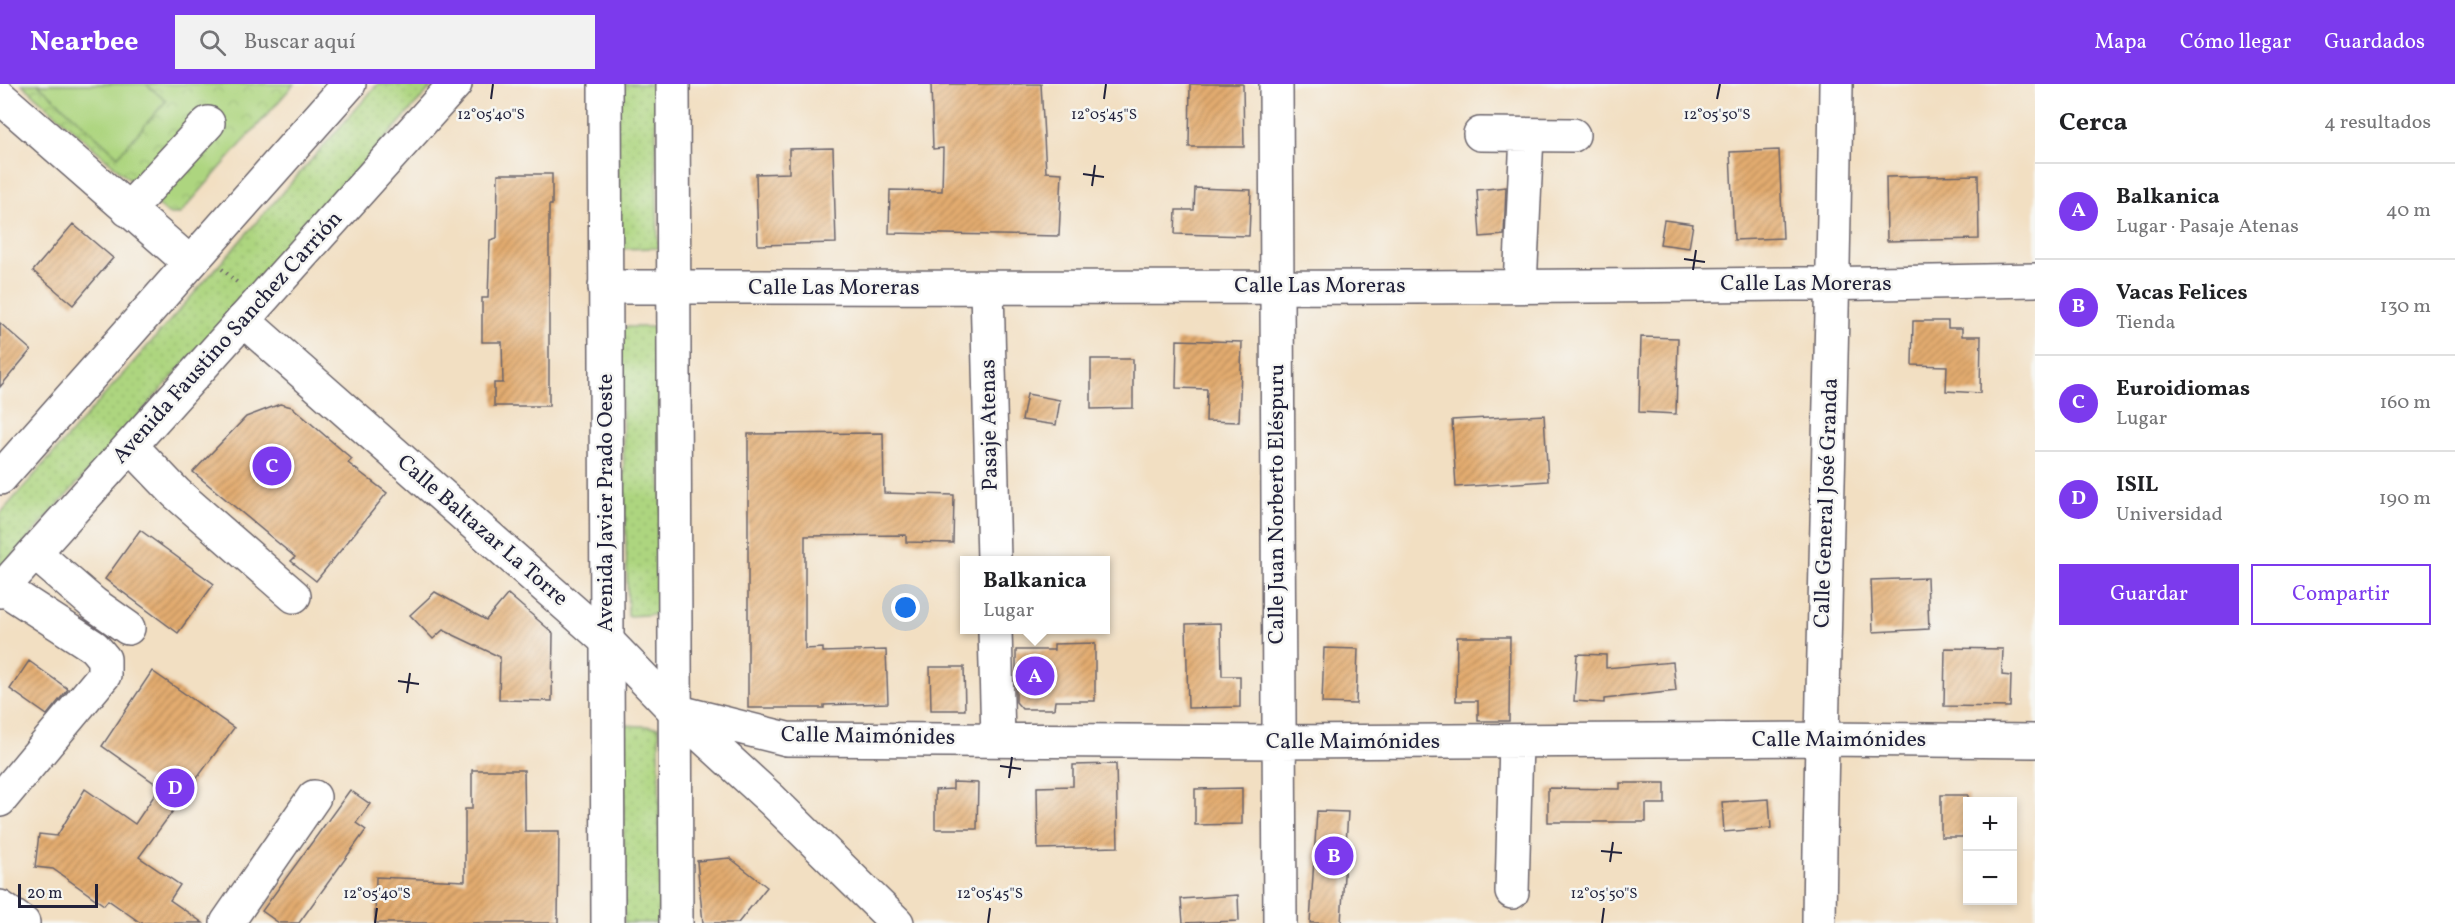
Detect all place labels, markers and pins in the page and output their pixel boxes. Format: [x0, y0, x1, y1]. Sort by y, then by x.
pin: C [252, 444, 292, 488]
pin: A [1016, 654, 1054, 698]
pin: D [156, 766, 195, 810]
pin: B [1314, 834, 1354, 878]

